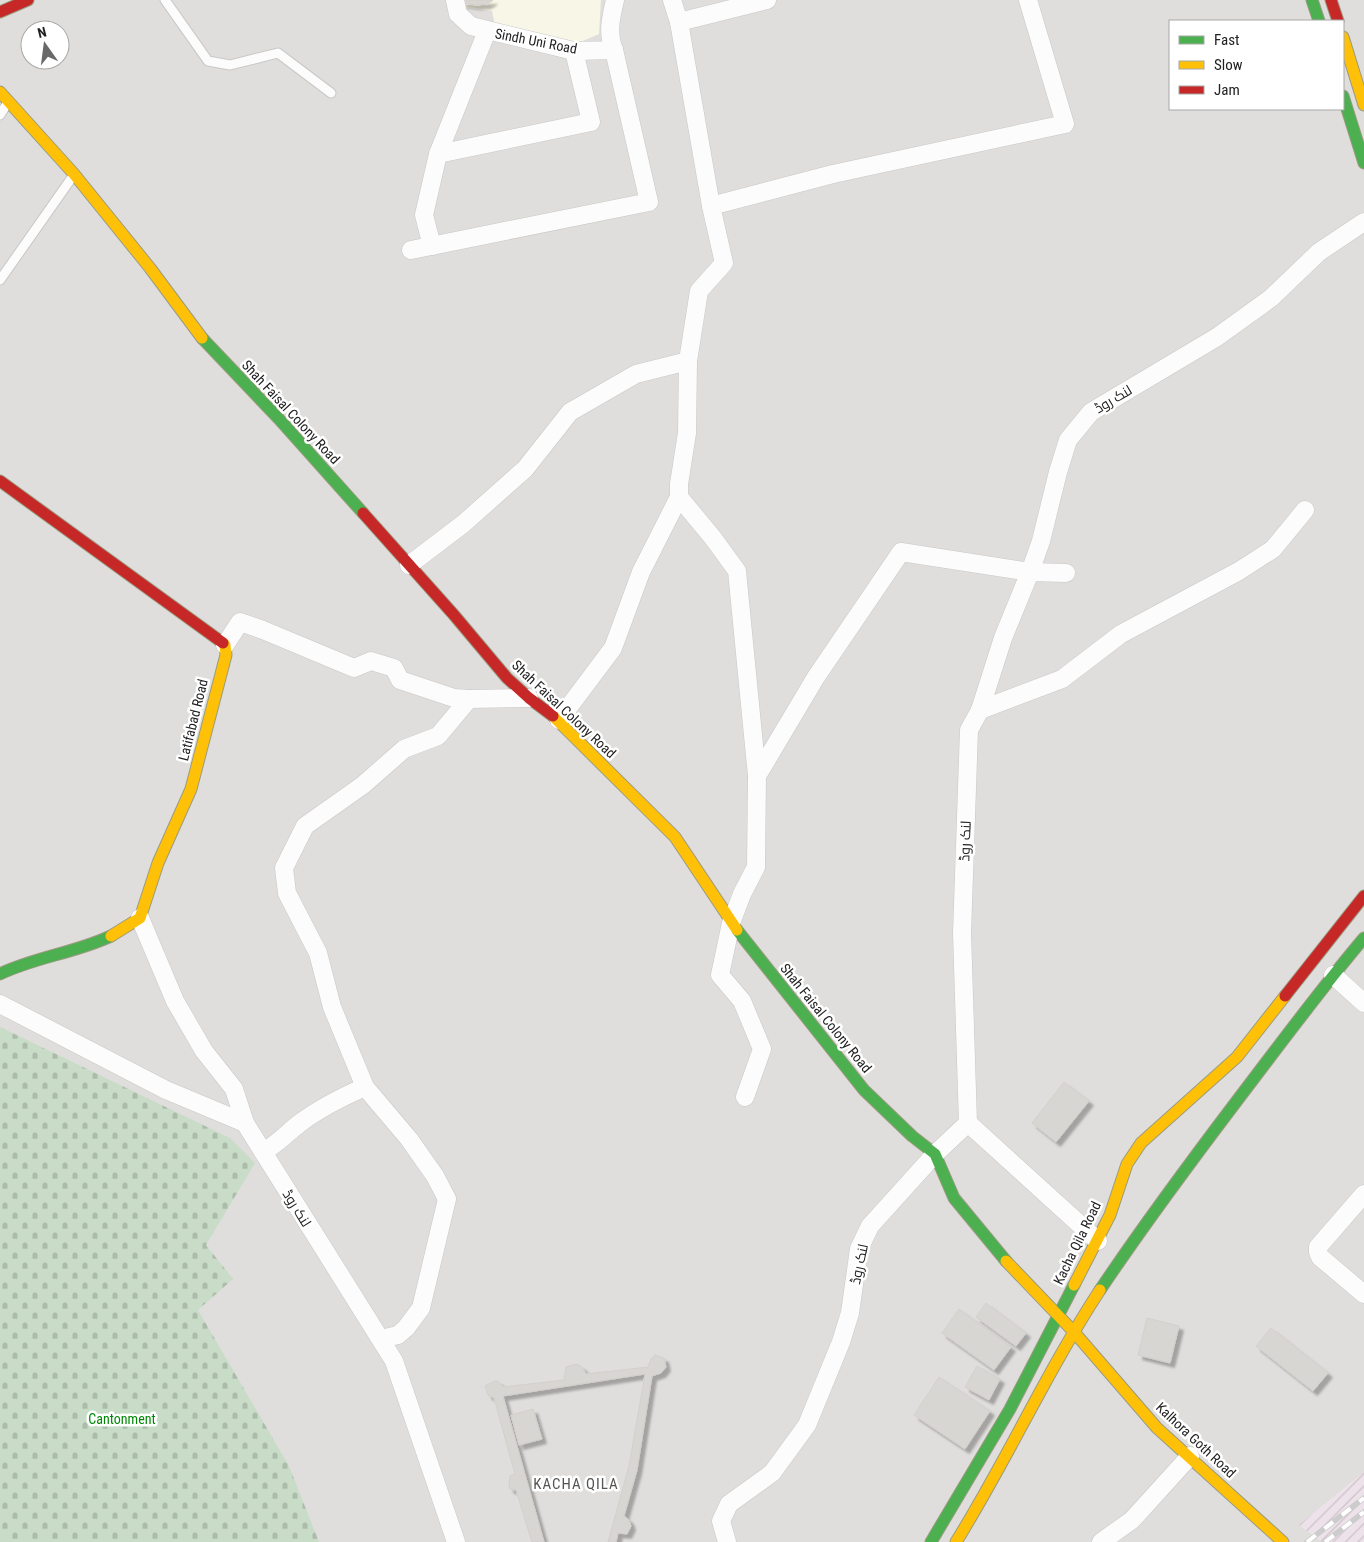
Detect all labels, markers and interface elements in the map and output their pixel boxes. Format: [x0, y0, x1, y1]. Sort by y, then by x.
north arrow [20, 20, 70, 70]
legend [1169, 20, 1344, 110]
text: N [36, 24, 48, 41]
street label: Sindh Uni Road [494, 25, 578, 57]
text: Fast [1214, 31, 1239, 49]
text: Slow [1214, 56, 1243, 74]
text: Jam [1214, 81, 1240, 99]
street label: Shah Faisal Colony Road [239, 357, 343, 467]
street label: لنک روڈ [1091, 382, 1135, 416]
street label: Shah Faisal Colony Road [509, 657, 619, 761]
street label: Latifabad Road [175, 677, 211, 763]
street label: لنک روڈ [956, 820, 974, 862]
street label: Shah Faisal Colony Road [777, 960, 875, 1076]
street label: لنک روڈ [279, 1187, 315, 1229]
street label: Kacha Qila Road [1050, 1199, 1104, 1287]
street label: لنک روڈ [847, 1242, 871, 1286]
street label: Kalhora Goth Road [1153, 1399, 1239, 1481]
park label: Cantonment [88, 1411, 156, 1427]
district label: KACHA QILA [533, 1475, 619, 1493]

